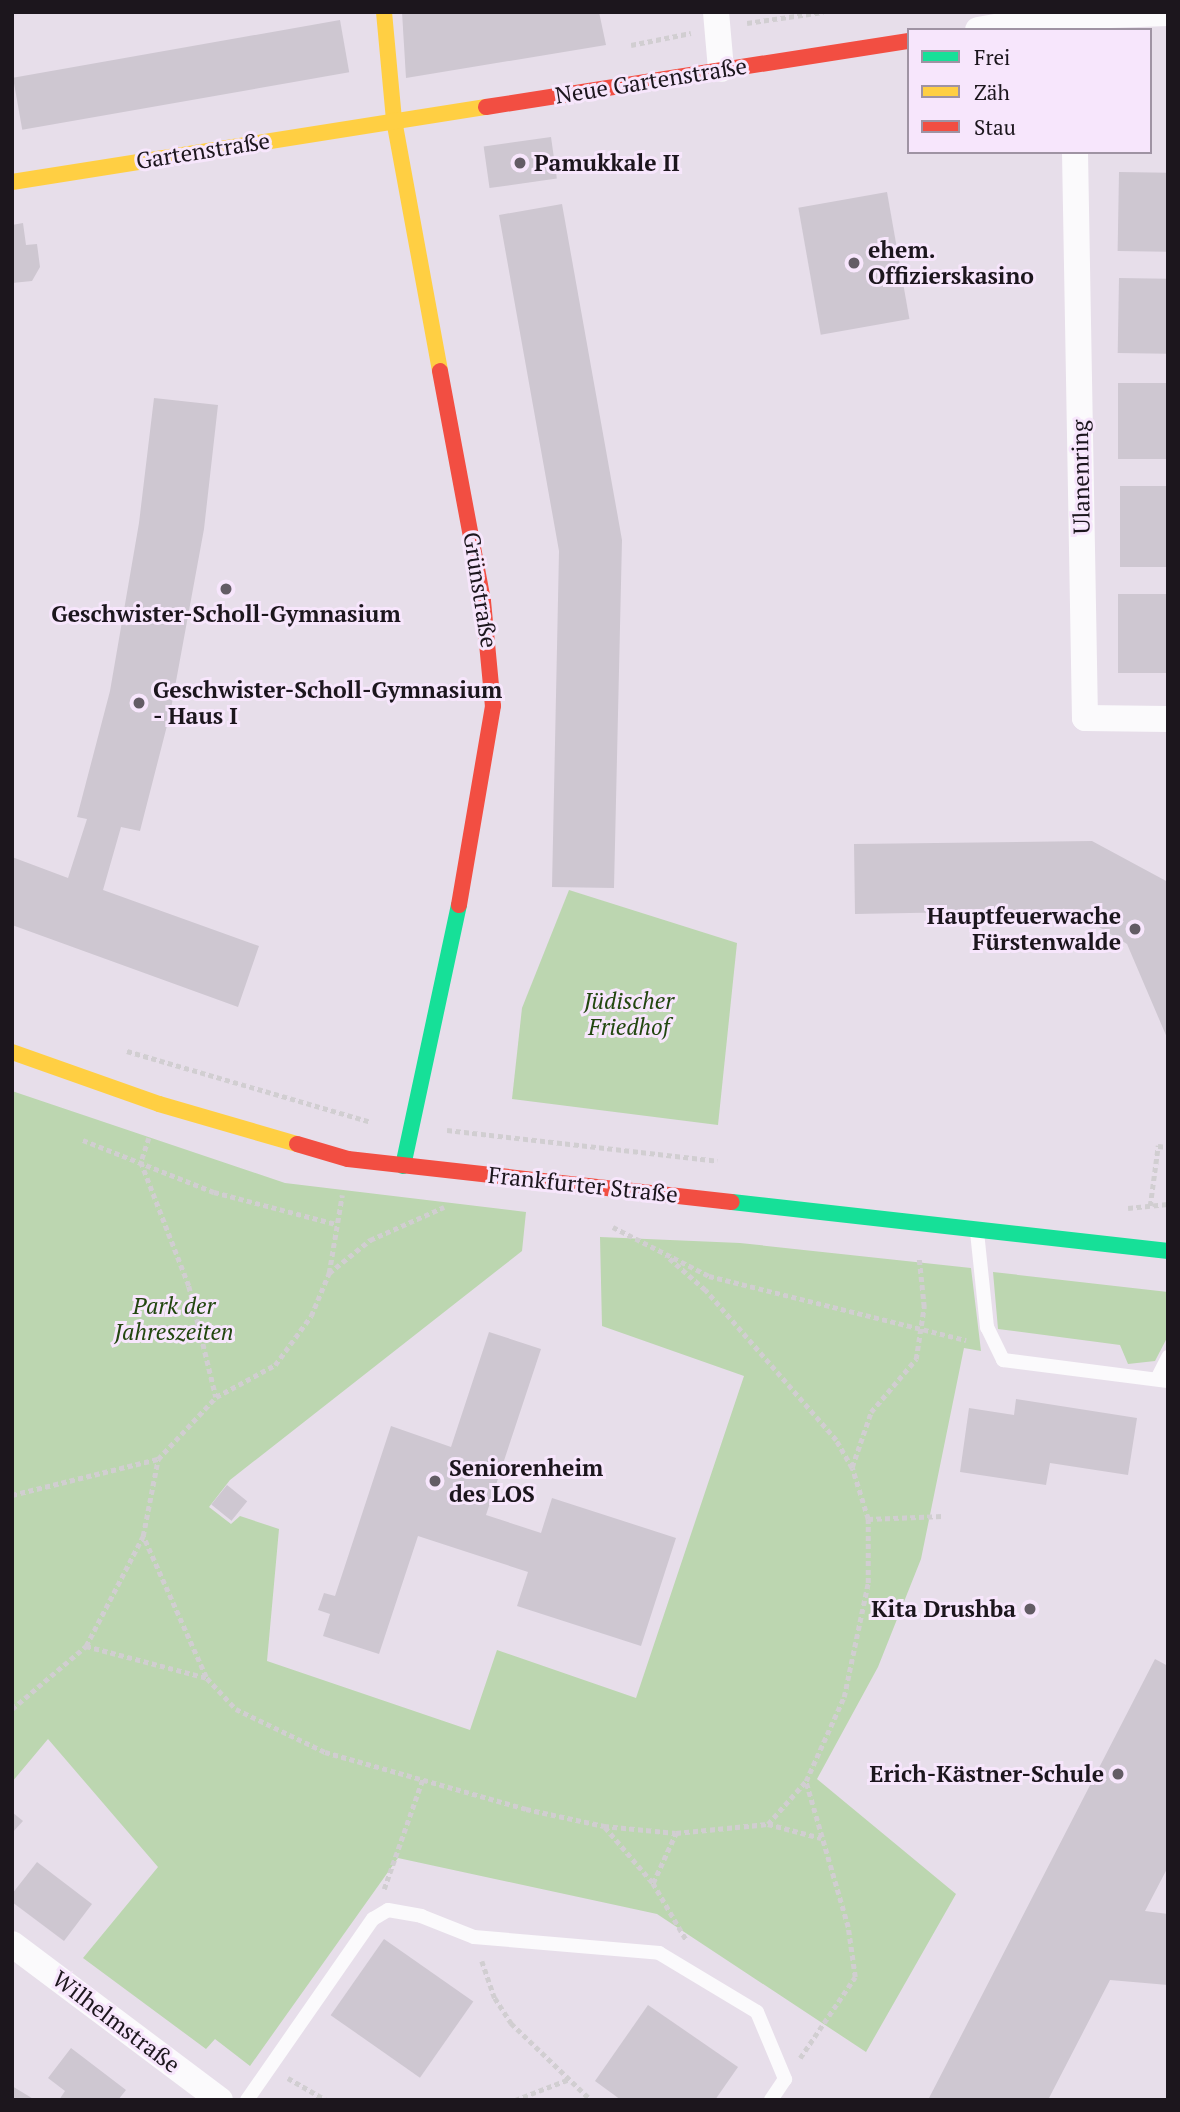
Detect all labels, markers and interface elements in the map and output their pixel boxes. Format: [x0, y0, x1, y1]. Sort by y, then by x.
legend [907, 28, 1152, 154]
text: Frei [974, 43, 1010, 71]
street label: Neue Gartenstraße [553, 52, 749, 110]
text: Zäh [974, 78, 1010, 106]
text: Stau [974, 113, 1016, 141]
street label: Gartenstraße [134, 127, 272, 175]
place label: Pamukkale II [534, 149, 680, 177]
marker: Pamukkale II [512, 155, 528, 171]
place label: ehem. Offizierskasino [868, 236, 1034, 290]
marker: ehem. Offizierskasino [846, 255, 862, 271]
street label: Ulanenring [1066, 420, 1096, 534]
street label: Grünstraße [457, 530, 503, 650]
marker: Geschwister-Scholl-Gymnasium [218, 581, 234, 597]
place label: Geschwister-Scholl-Gymnasium [51, 600, 401, 628]
place label: Geschwister-Scholl-Gymnasium - Haus I [153, 676, 502, 730]
marker: Geschwister-Scholl-Gymnasium - Haus I [131, 695, 147, 711]
place label: Hauptfeuerwache Fürstenwalde [927, 902, 1121, 956]
marker: Hauptfeuerwache Fürstenwalde [1127, 921, 1143, 937]
park label: Jüdischer Friedhof [584, 987, 674, 1041]
street label: Frankfurter Straße [487, 1161, 679, 1209]
park label: Park der Jahreszeiten [114, 1292, 234, 1346]
place label: Seniorenheim des LOS [449, 1454, 603, 1508]
marker: Seniorenheim des LOS [427, 1473, 443, 1489]
place label: Kita Drushba [871, 1595, 1016, 1623]
marker: Kita Drushba [1022, 1601, 1038, 1617]
place label: Erich-Kästner-Schule [870, 1760, 1104, 1788]
marker: Erich-Kästner-Schule [1110, 1766, 1126, 1782]
street label: Wilhelmstraße [47, 1965, 185, 2079]

